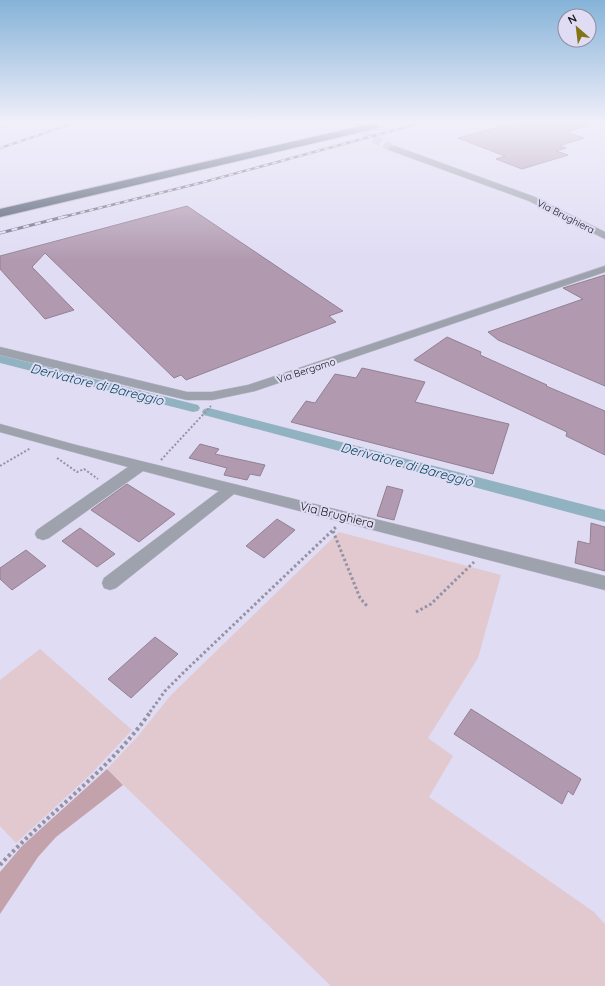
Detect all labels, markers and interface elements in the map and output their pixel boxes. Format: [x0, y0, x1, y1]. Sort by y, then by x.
north arrow [557, 8, 597, 48]
text: N [565, 11, 579, 27]
street label: Via Brughiera [535, 196, 597, 237]
street label: Via Bergamo [275, 355, 337, 386]
water label: Derivatore di Bareggio [29, 360, 166, 409]
water label: Derivatore di Bareggio [339, 439, 476, 490]
street label: Via Brughiera [299, 498, 376, 531]

